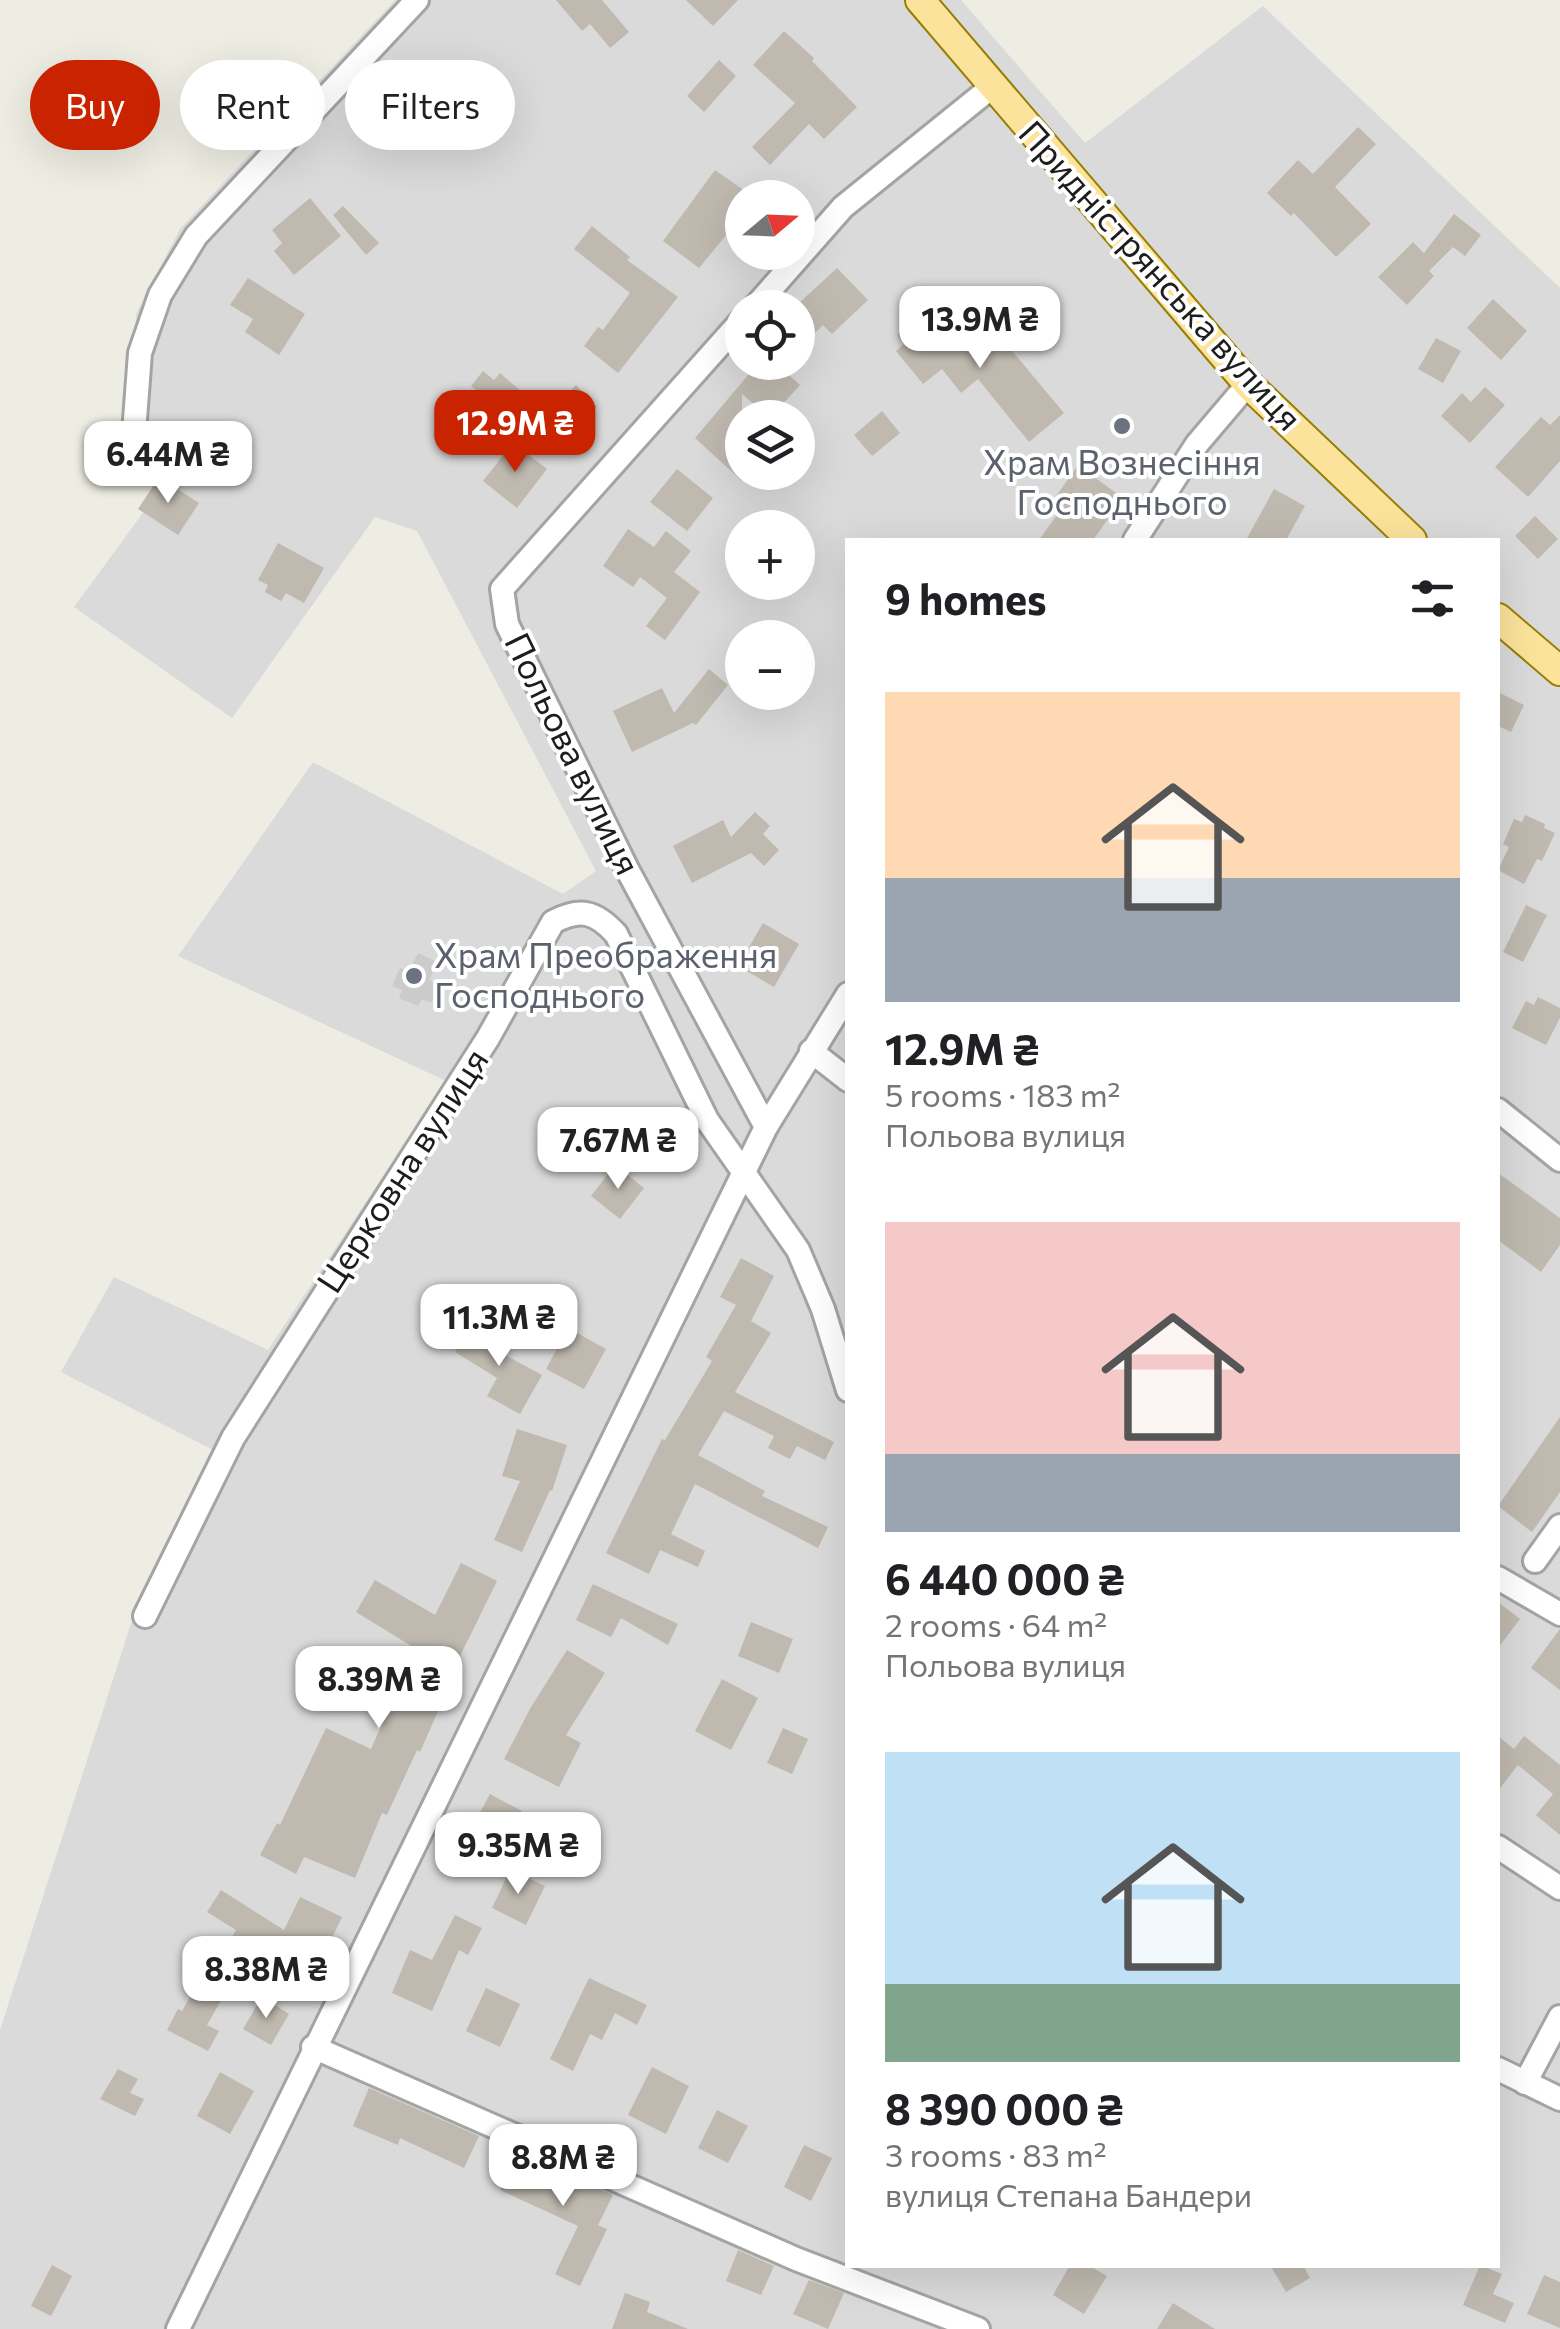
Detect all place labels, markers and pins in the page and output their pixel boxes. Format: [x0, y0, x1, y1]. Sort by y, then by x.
pin: 13.9M ₴ [888, 286, 1072, 371]
pin: 12.9M ₴ [423, 390, 607, 475]
marker: Храм Вознесіння Господнього [1111, 415, 1133, 437]
pin: 6.44M ₴ [76, 421, 260, 506]
place label: Храм Вознесіння Господнього [983, 439, 1261, 522]
place label: Храм Преображення Господнього [434, 932, 777, 1015]
marker: Храм Преображення Господнього [403, 965, 425, 987]
pin: 7.67M ₴ [526, 1107, 710, 1192]
pin: 11.3M ₴ [407, 1284, 591, 1369]
pin: 8.39M ₴ [287, 1646, 471, 1731]
pin: 9.35M ₴ [426, 1812, 610, 1897]
pin: 8.38M ₴ [174, 1936, 358, 2021]
pin: 8.8M ₴ [482, 2124, 644, 2209]

